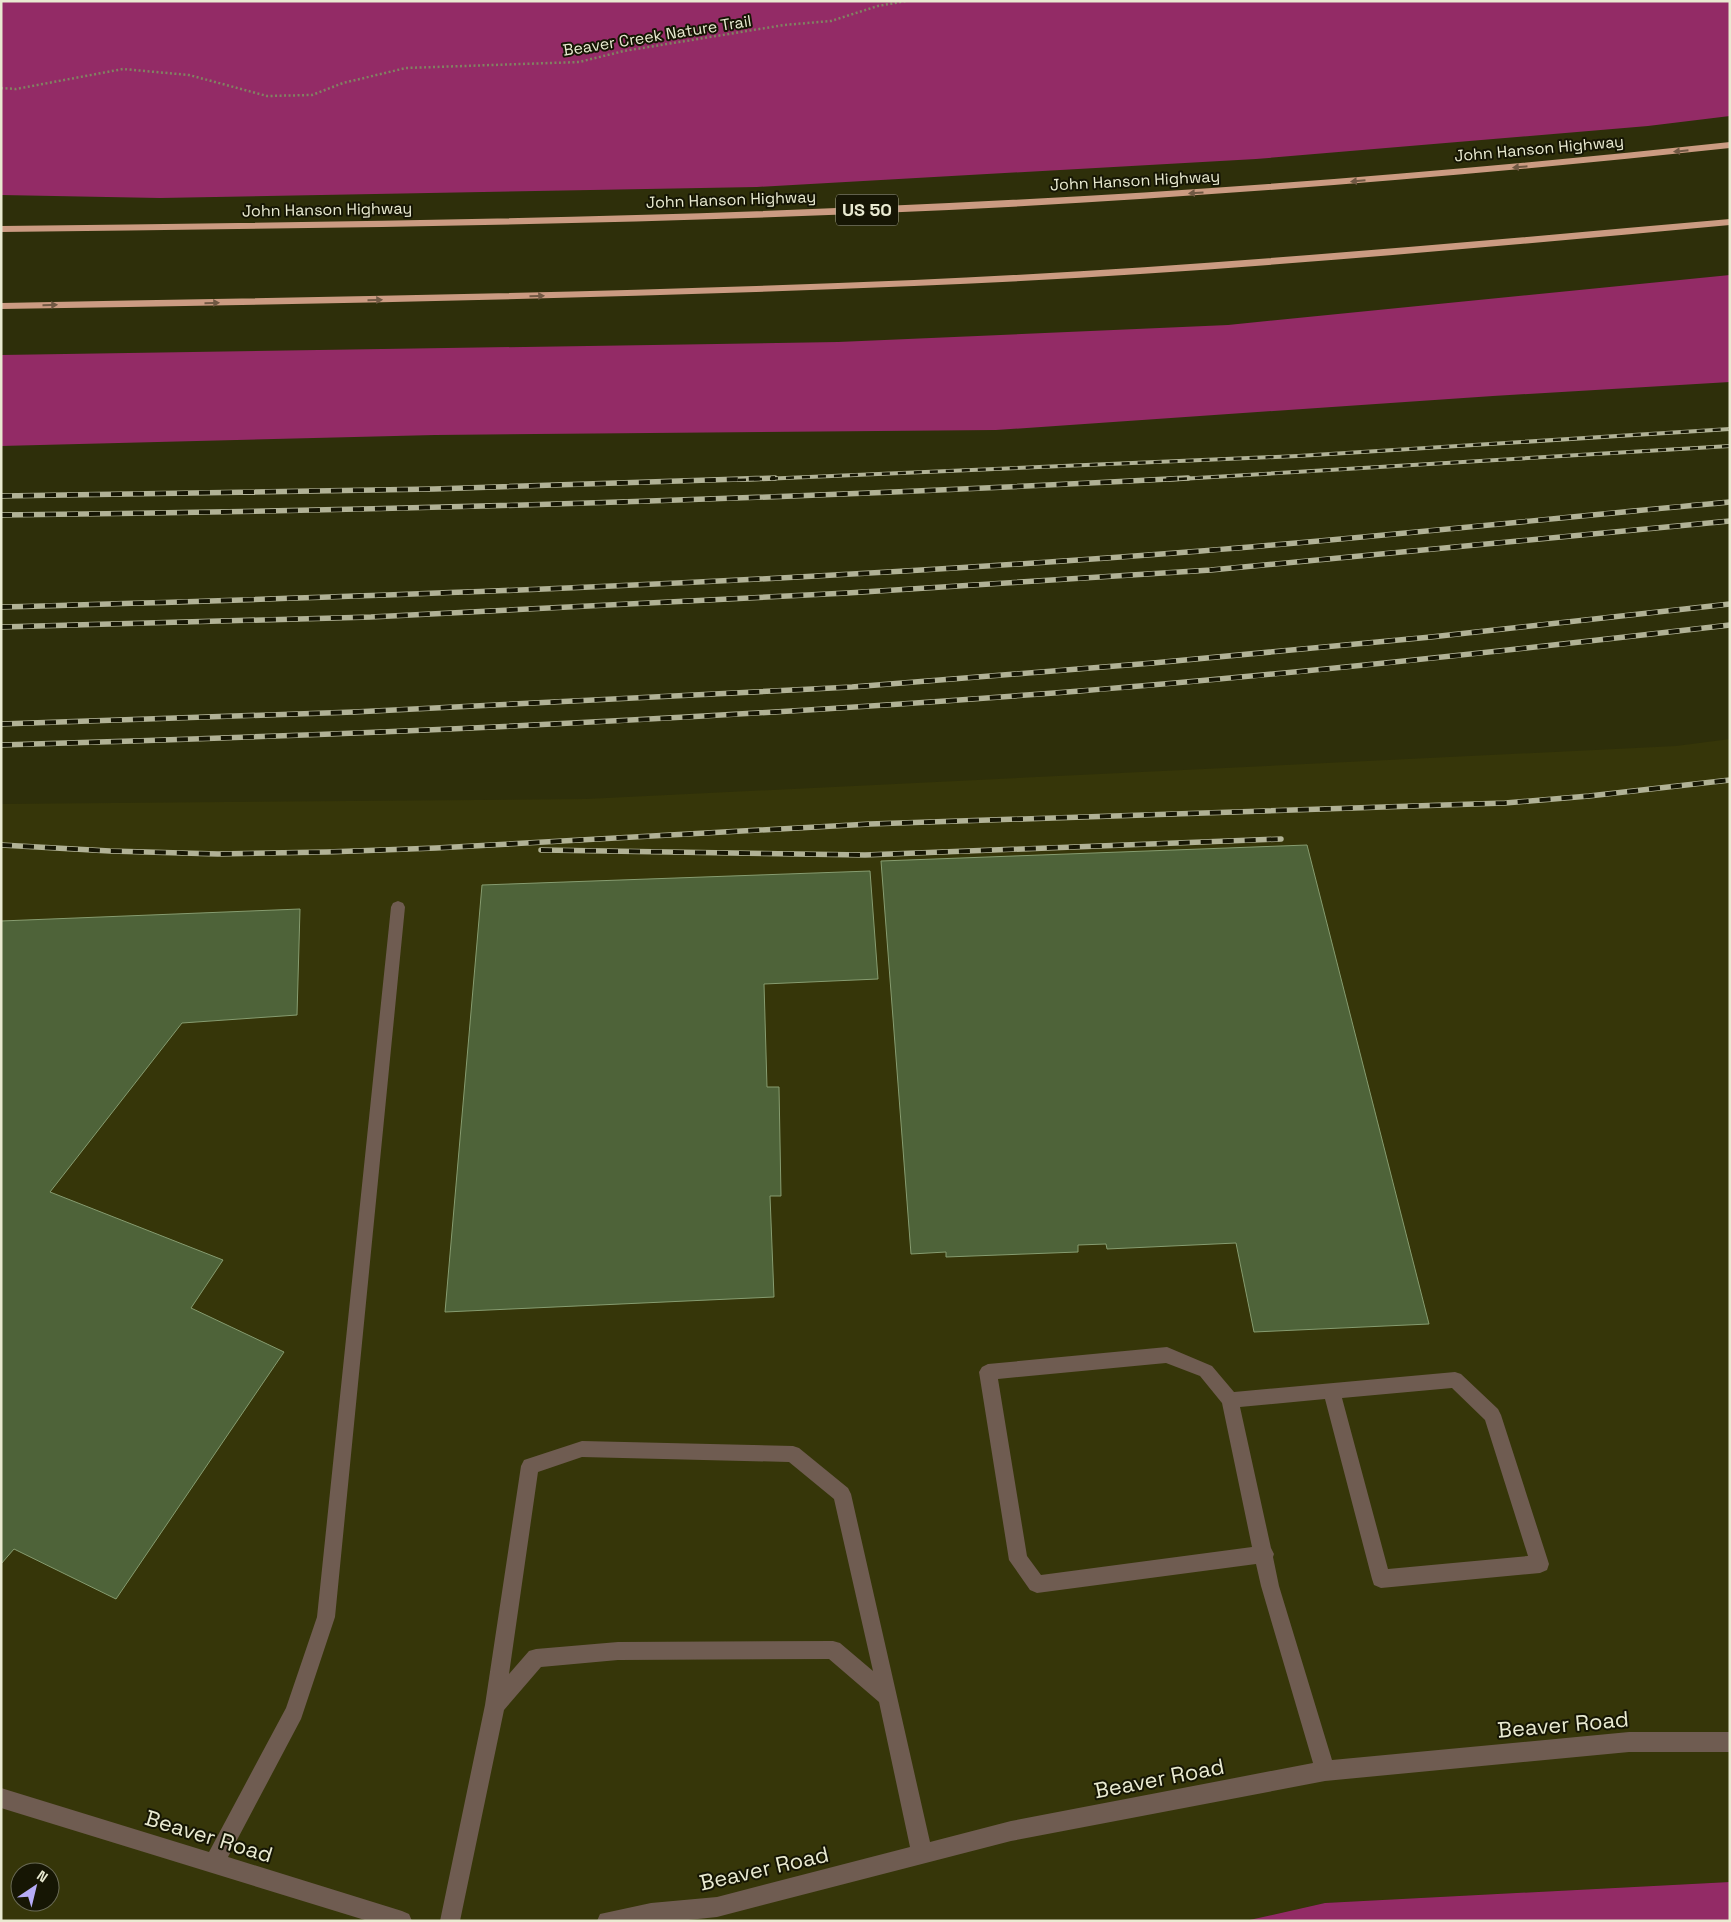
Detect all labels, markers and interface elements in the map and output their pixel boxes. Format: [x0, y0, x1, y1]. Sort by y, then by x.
street label: Beaver Creek Nature Trail [561, 10, 753, 61]
street label: John Hanson Highway [1453, 131, 1625, 166]
one-way arrow [1673, 147, 1689, 155]
one-way arrow [1511, 163, 1527, 171]
street label: John Hanson Highway [1049, 166, 1221, 195]
one-way arrow [1349, 177, 1365, 185]
street label: John Hanson Highway [646, 186, 816, 213]
one-way arrow [1187, 189, 1203, 197]
road number: US 50 [836, 194, 898, 226]
street label: John Hanson Highway [242, 198, 412, 221]
one-way arrow [530, 292, 546, 300]
one-way arrow [367, 296, 383, 304]
one-way arrow [205, 299, 221, 307]
one-way arrow [42, 301, 58, 309]
street label: Beaver Road [1496, 1704, 1630, 1744]
street label: Beaver Road [1092, 1752, 1226, 1804]
street label: Beaver Road [142, 1803, 276, 1869]
street label: Beaver Road [697, 1840, 831, 1896]
north arrow [10, 1862, 60, 1912]
text: N [33, 1866, 51, 1886]

